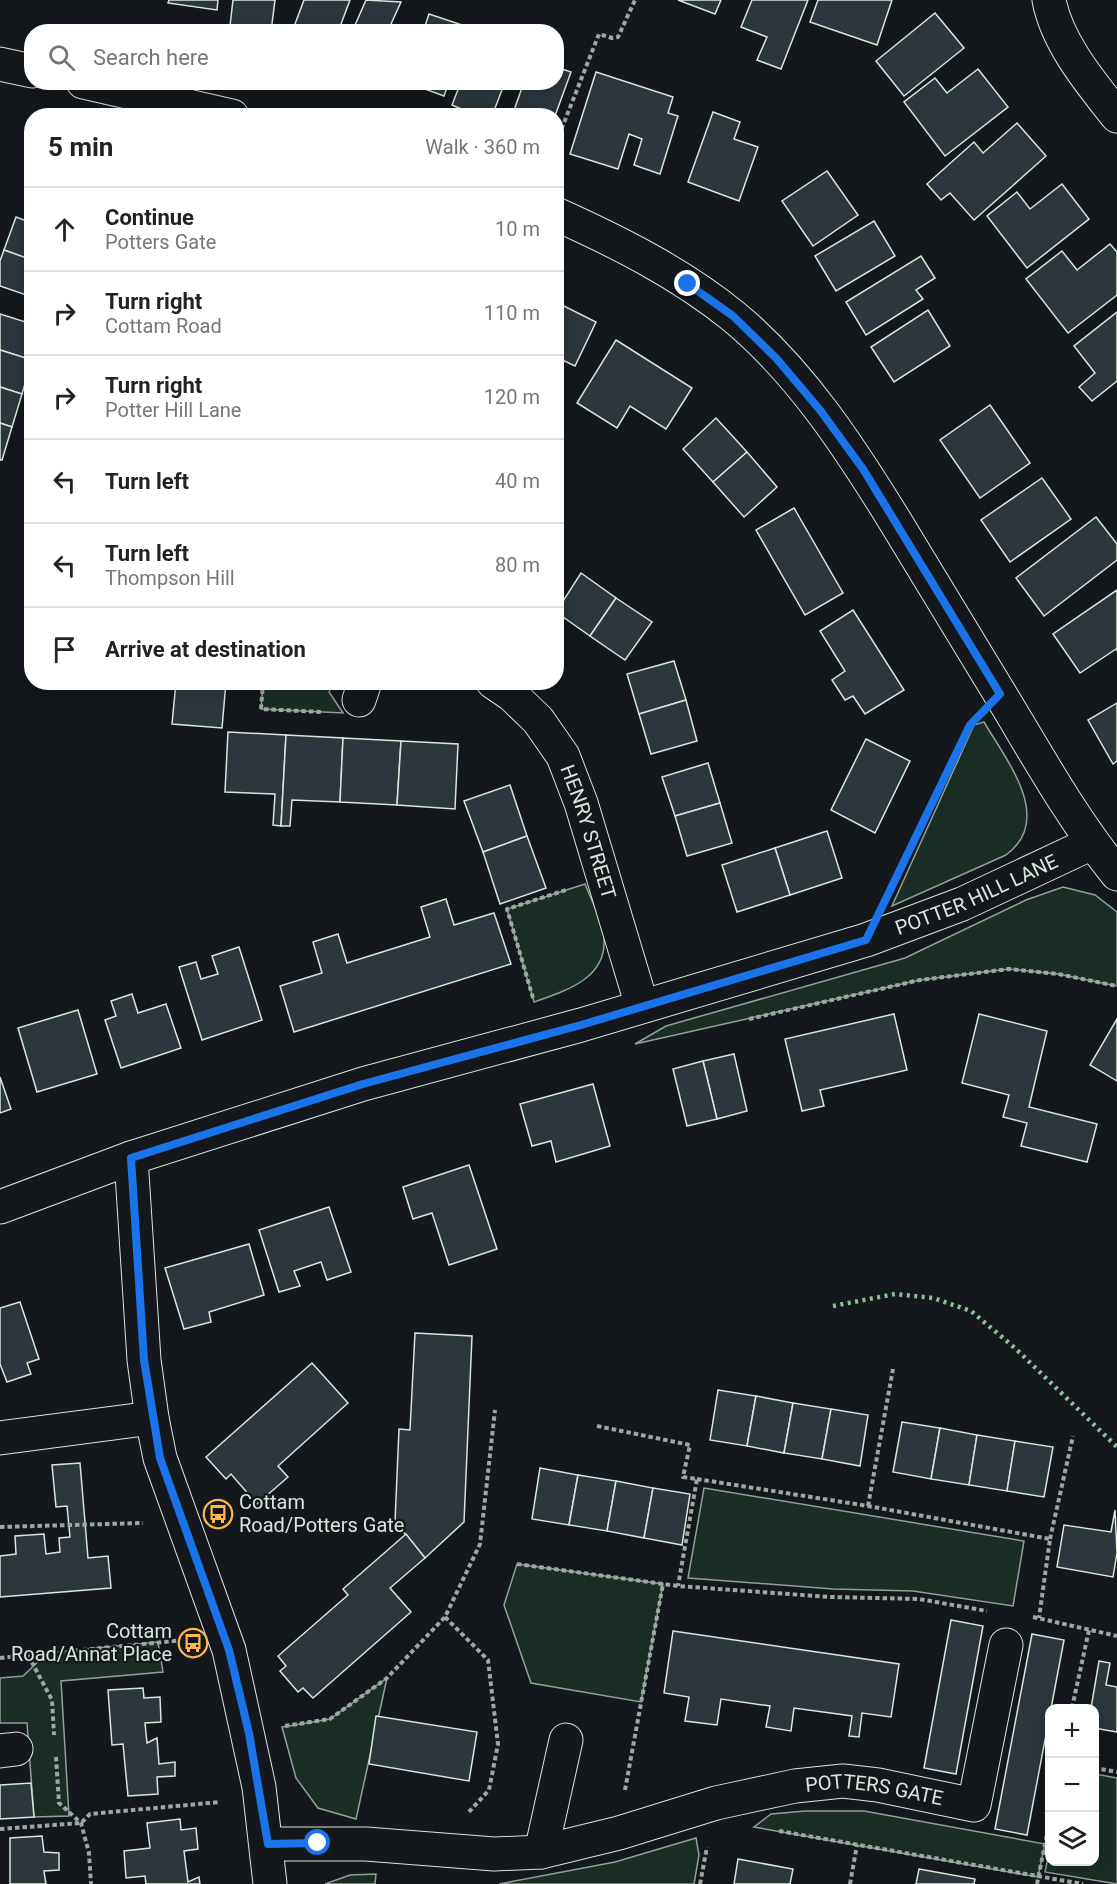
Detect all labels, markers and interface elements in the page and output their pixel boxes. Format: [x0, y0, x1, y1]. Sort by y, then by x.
search box [24, 24, 564, 90]
icon: search [45, 41, 78, 74]
text: Search here [93, 45, 209, 70]
text: 5 min [48, 132, 113, 162]
text: Walk · 360 m [425, 135, 540, 159]
text: Continue [105, 205, 194, 230]
icon: ahead [48, 213, 81, 246]
text: 10 m [495, 217, 540, 241]
text: Potters Gate [105, 230, 216, 254]
route end [674, 270, 700, 296]
text: Turn right [105, 289, 202, 314]
icon: right [48, 297, 81, 330]
text: 110 m [484, 301, 540, 325]
text: Cottam Road [105, 314, 222, 338]
text: Turn right [105, 373, 202, 398]
icon: right [48, 381, 81, 414]
text: 120 m [484, 385, 540, 409]
text: Potter Hill Lane [105, 398, 241, 422]
icon: left [48, 465, 81, 498]
text: Turn left [105, 469, 189, 494]
text: 40 m [495, 469, 540, 493]
text: Turn left [105, 541, 189, 566]
icon: left [48, 549, 81, 582]
text: 80 m [495, 553, 540, 577]
text: Thompson Hill [105, 566, 235, 590]
icon: arrive [48, 633, 81, 666]
text: Arrive at destination [105, 637, 306, 662]
street label: HENRY STREET [555, 761, 621, 902]
street label: POTTER HILL LANE [892, 849, 1061, 940]
place label: Cottam Road/Potters Gate [239, 1490, 404, 1537]
bus stop icon: Cottam Road/Potters Gate [202, 1498, 234, 1530]
place label: Cottam Road/Annat Place [11, 1619, 172, 1666]
bus stop icon: Cottam Road/Annat Place [177, 1627, 209, 1659]
map controls [1045, 1704, 1099, 1866]
button: + [1045, 1704, 1099, 1758]
button: − [1045, 1758, 1099, 1812]
street label: POTTERS GATE [804, 1769, 945, 1810]
button: layers [1045, 1812, 1099, 1866]
route start [304, 1829, 330, 1855]

